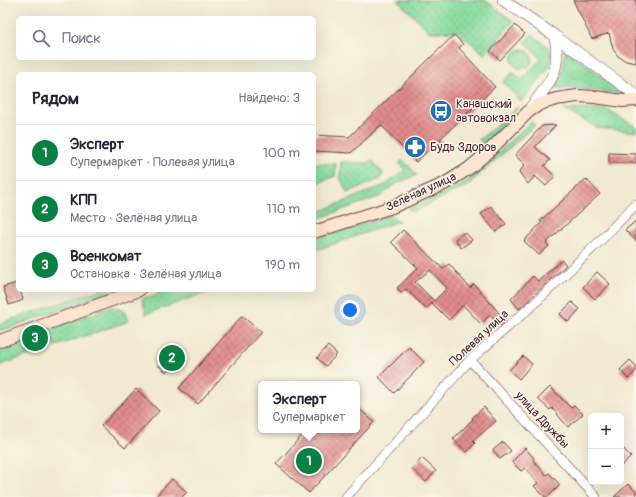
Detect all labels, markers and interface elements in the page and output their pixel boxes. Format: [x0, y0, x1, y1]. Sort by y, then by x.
search box [16, 16, 316, 60]
icon: search [30, 27, 52, 49]
text: Поиск [62, 29, 101, 48]
text: Рядом [32, 88, 79, 109]
text: Найдено: 3 [238, 90, 300, 106]
place label: Канашский автовокзал [456, 97, 516, 126]
bus stop icon: Канашский автовокзал [428, 98, 454, 124]
pharmacy icon: Будь Здоров [402, 134, 428, 160]
text: Эксперт [70, 135, 124, 154]
place label: Будь Здоров [430, 140, 497, 155]
text: 1 [42, 145, 48, 161]
text: 100 m [263, 145, 300, 161]
text: Супермаркет · Полевая улица [70, 154, 235, 170]
street label: Зелёная улица [384, 169, 459, 215]
text: КПП [70, 191, 97, 210]
text: 2 [41, 201, 49, 217]
text: 110 m [267, 201, 300, 217]
text: Место · Зелёная улица [70, 210, 197, 226]
text: Военкомат [70, 247, 142, 266]
text: 3 [41, 257, 49, 273]
text: 190 m [265, 257, 300, 273]
text: Остановка · Зелёная улица [70, 266, 222, 282]
your location [340, 300, 360, 320]
street label: Полевая улица [446, 306, 512, 369]
pin: 3 [22, 323, 48, 353]
pin: 2 [159, 343, 185, 373]
popup [258, 381, 360, 433]
street label: улица Дружбы [511, 388, 572, 452]
text: Эксперт [272, 390, 326, 409]
text: Супермаркет [272, 409, 346, 425]
map controls [588, 413, 624, 485]
button: + [588, 413, 624, 449]
pin: 1 [296, 446, 322, 476]
button: − [588, 449, 624, 485]

